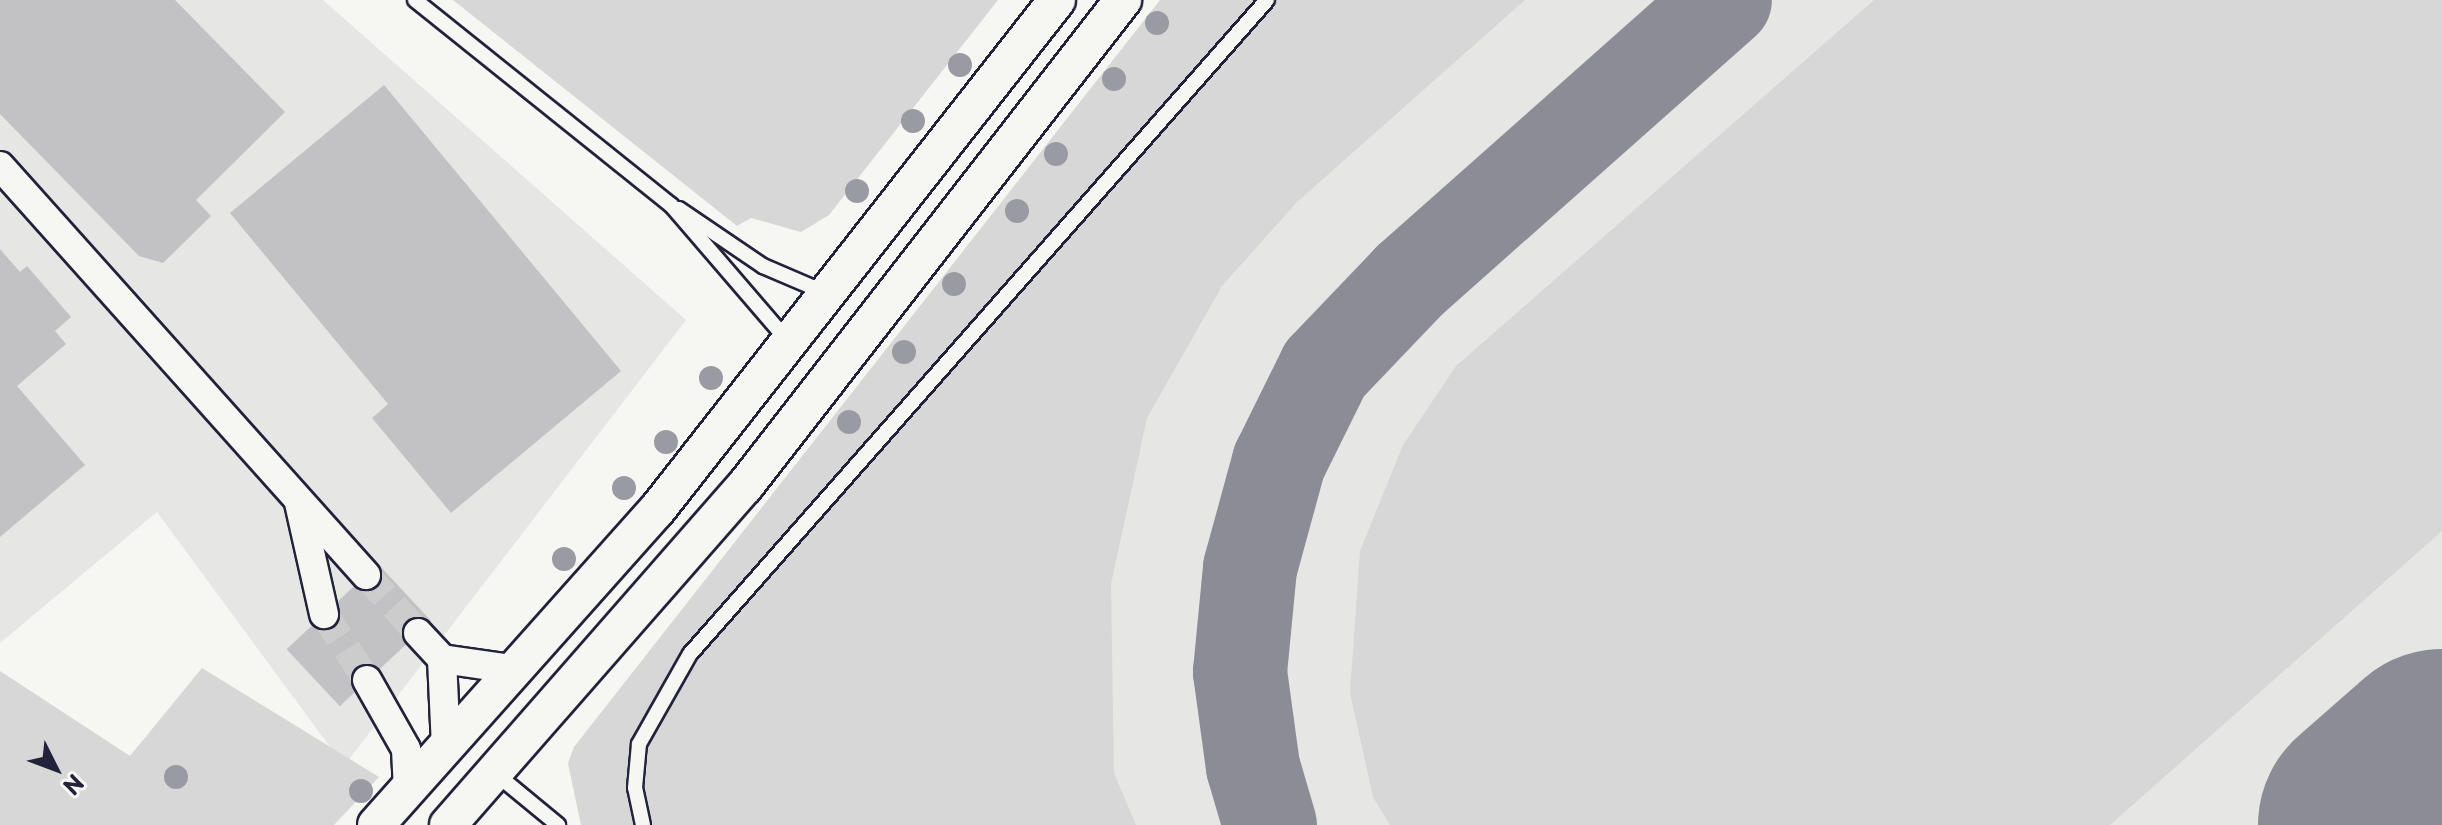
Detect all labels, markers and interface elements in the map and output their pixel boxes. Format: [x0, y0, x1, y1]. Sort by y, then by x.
north arrow [16, 729, 96, 809]
text: N [56, 768, 92, 803]

